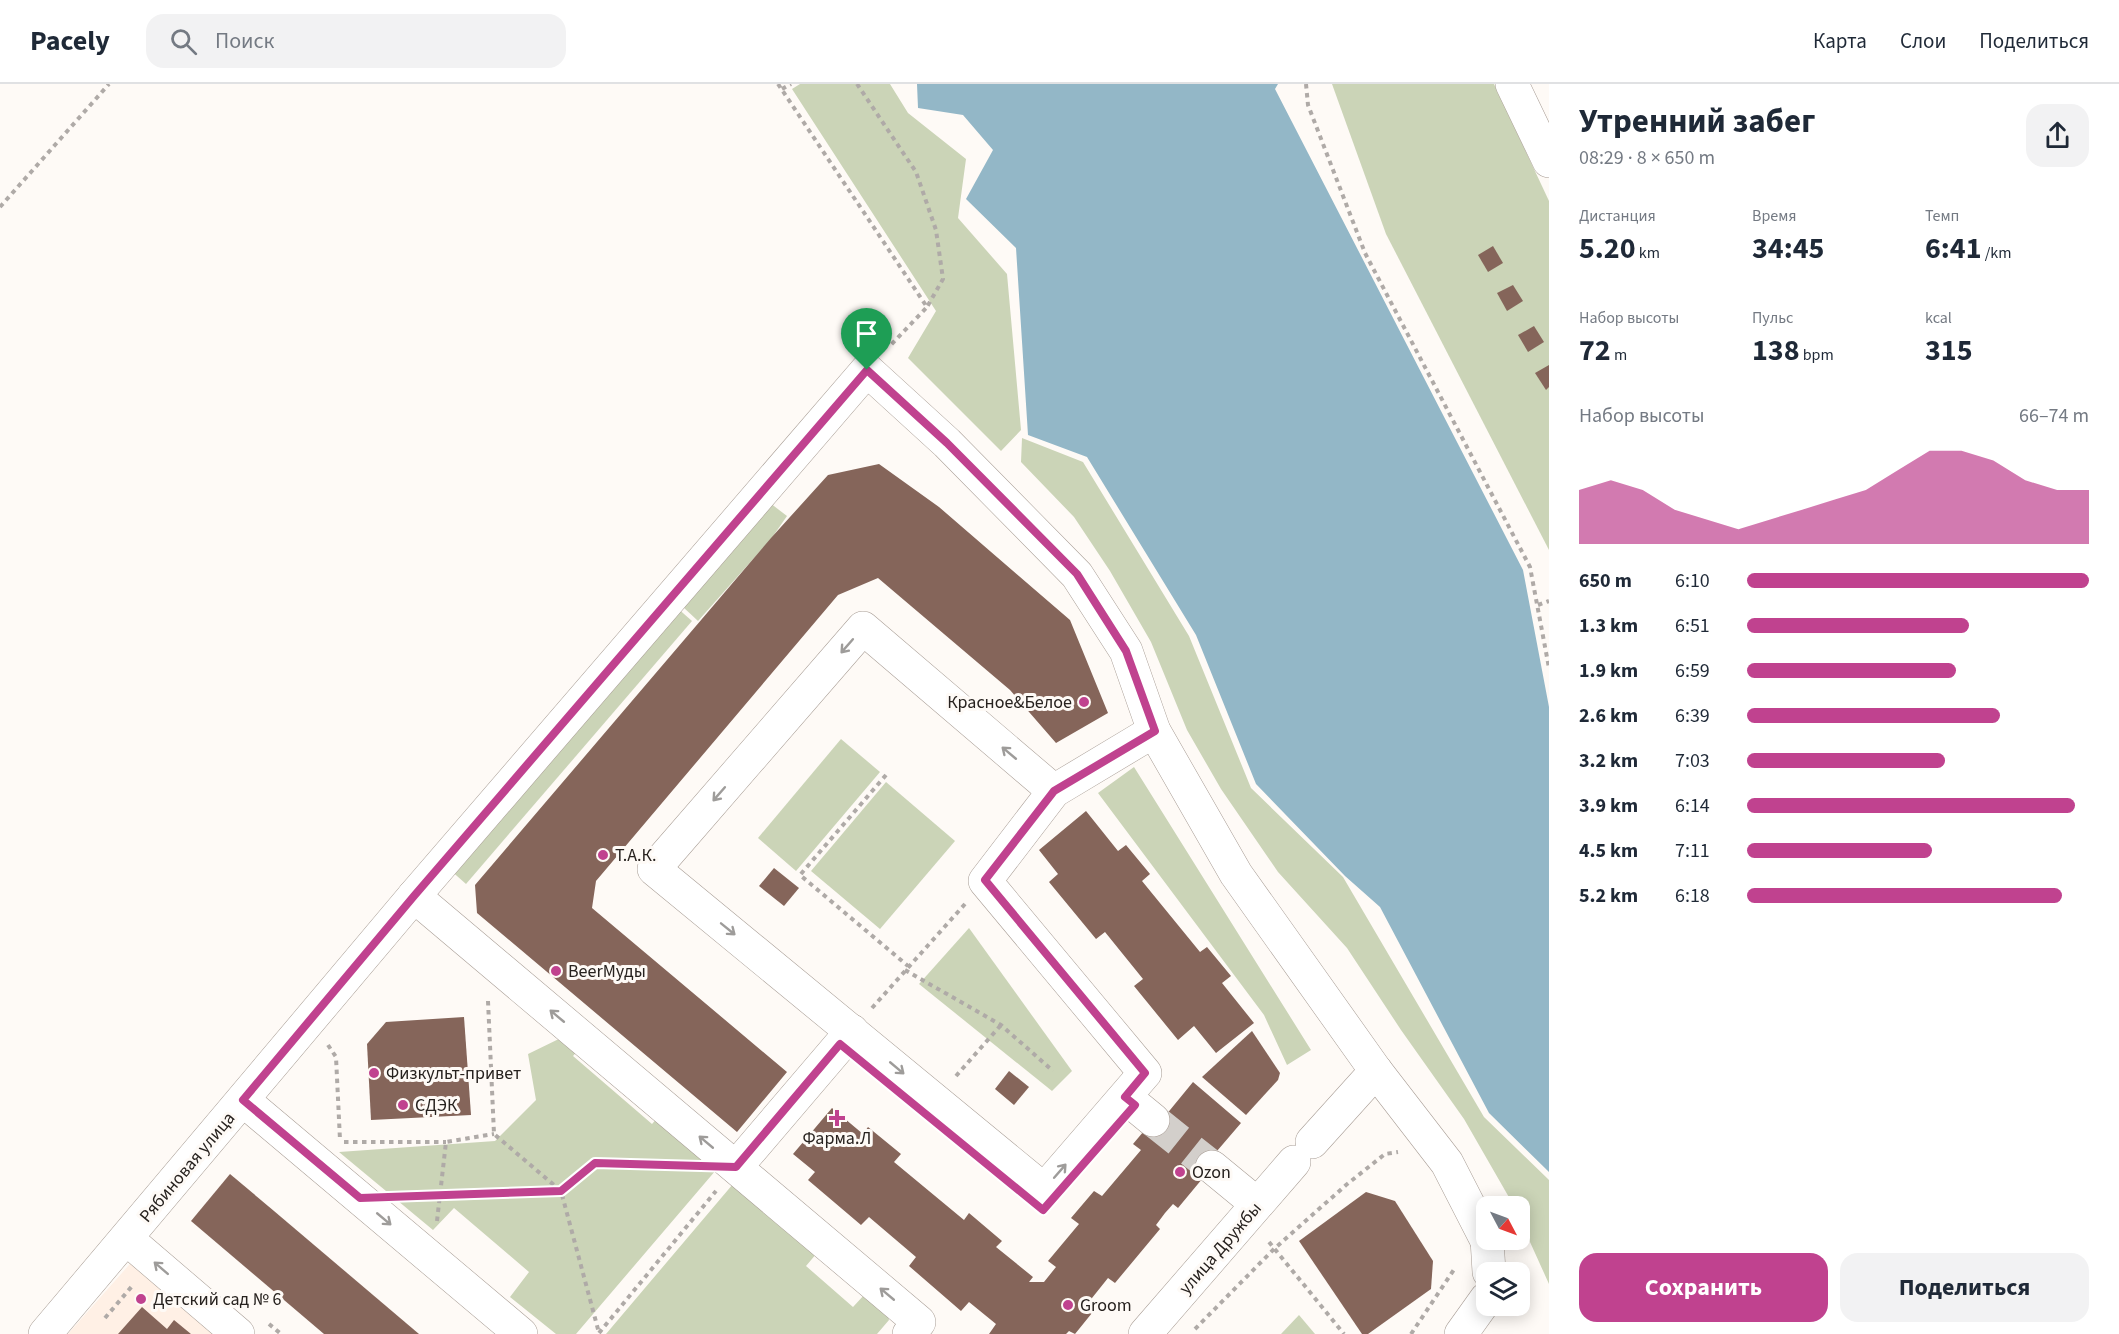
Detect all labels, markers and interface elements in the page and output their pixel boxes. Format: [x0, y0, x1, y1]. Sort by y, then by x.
search box [146, 14, 566, 68]
text: Pacely [30, 21, 110, 61]
icon: search [167, 25, 200, 58]
text: Поиск [215, 25, 274, 57]
text: Карта [1813, 26, 1867, 56]
text: Слои [1900, 26, 1946, 56]
text: Поделиться [1979, 26, 2089, 56]
text: Утренний забег [1579, 98, 1815, 145]
button: share [2026, 104, 2089, 167]
text: 08:29 · 8 × 650 m [1579, 144, 1715, 172]
text: Дистанция [1579, 205, 1656, 227]
text: Время [1752, 205, 1797, 227]
text: Темп [1925, 205, 1959, 227]
text: 5.20 [1579, 227, 1636, 270]
text: 34:45 [1752, 227, 1824, 270]
text: 6:41 [1925, 227, 1982, 270]
text: km [1636, 242, 1660, 264]
text: /km [1982, 242, 2012, 264]
text: Набор высоты [1579, 307, 1679, 329]
text: Пульс [1752, 307, 1793, 329]
text: kcal [1925, 307, 1952, 329]
pin [841, 308, 892, 370]
icon: arrive [850, 317, 883, 350]
text: 72 [1579, 329, 1611, 372]
text: 138 [1752, 329, 1800, 372]
text: 315 [1925, 329, 1973, 372]
text: m [1611, 344, 1627, 366]
text: bpm [1800, 344, 1834, 366]
text: Набор высоты [1579, 402, 1704, 430]
text: 66–74 m [2019, 402, 2089, 430]
text: 650 m [1579, 567, 1632, 595]
text: 6:10 [1675, 567, 1710, 595]
text: 1.3 km [1579, 612, 1638, 640]
text: 6:51 [1675, 612, 1710, 640]
one-way arrow [840, 638, 854, 653]
text: 1.9 km [1579, 657, 1638, 685]
text: 6:59 [1675, 657, 1710, 685]
place label: Красное&Белое [947, 690, 1072, 715]
marker: Красное&Белое [1077, 695, 1091, 709]
text: 2.6 km [1579, 702, 1638, 730]
text: 6:39 [1675, 702, 1710, 730]
one-way arrow [1002, 746, 1017, 760]
text: 3.2 km [1579, 747, 1638, 775]
text: 7:03 [1675, 747, 1710, 775]
one-way arrow [712, 786, 726, 801]
text: 3.9 km [1579, 792, 1638, 820]
text: 6:14 [1675, 792, 1710, 820]
text: 4.5 km [1579, 837, 1638, 865]
text: 7:11 [1675, 837, 1710, 865]
place label: Т.А.К. [615, 843, 656, 868]
marker: Т.А.К. [596, 848, 610, 862]
text: 5.2 km [1579, 882, 1638, 910]
text: 6:18 [1675, 882, 1710, 910]
one-way arrow [720, 923, 736, 936]
place label: BeerМуды [568, 959, 646, 984]
marker: BeerМуды [549, 964, 563, 978]
one-way arrow [549, 1010, 565, 1023]
place label: Физкульт-привет [386, 1061, 521, 1086]
one-way arrow [889, 1062, 905, 1075]
marker: Физкульт-привет [367, 1066, 381, 1080]
place label: СДЭК [415, 1093, 458, 1118]
marker: СДЭК [396, 1098, 410, 1112]
street label: Рябиновая улица [134, 1107, 241, 1228]
marker: Фарма.Л [830, 1111, 844, 1125]
place label: Фарма.Л [803, 1126, 871, 1151]
one-way arrow [698, 1135, 714, 1148]
place label: Ozon [1192, 1160, 1231, 1185]
one-way arrow [1053, 1164, 1067, 1179]
marker: Ozon [1173, 1165, 1187, 1179]
north arrow [1476, 1196, 1530, 1250]
map controls [1476, 1196, 1530, 1316]
street label: улица Дружбы [1173, 1197, 1268, 1300]
one-way arrow [376, 1212, 392, 1225]
button: Сохранить [1579, 1253, 1828, 1322]
button: Поделиться [1840, 1253, 2089, 1322]
one-way arrow [153, 1262, 169, 1275]
button: layers [1476, 1262, 1530, 1316]
place label: Детский сад № 6 [153, 1287, 281, 1312]
one-way arrow [879, 1288, 895, 1301]
marker: Детский сад № 6 [134, 1292, 148, 1306]
place label: Groom [1080, 1293, 1132, 1318]
marker: Groom [1061, 1298, 1075, 1312]

